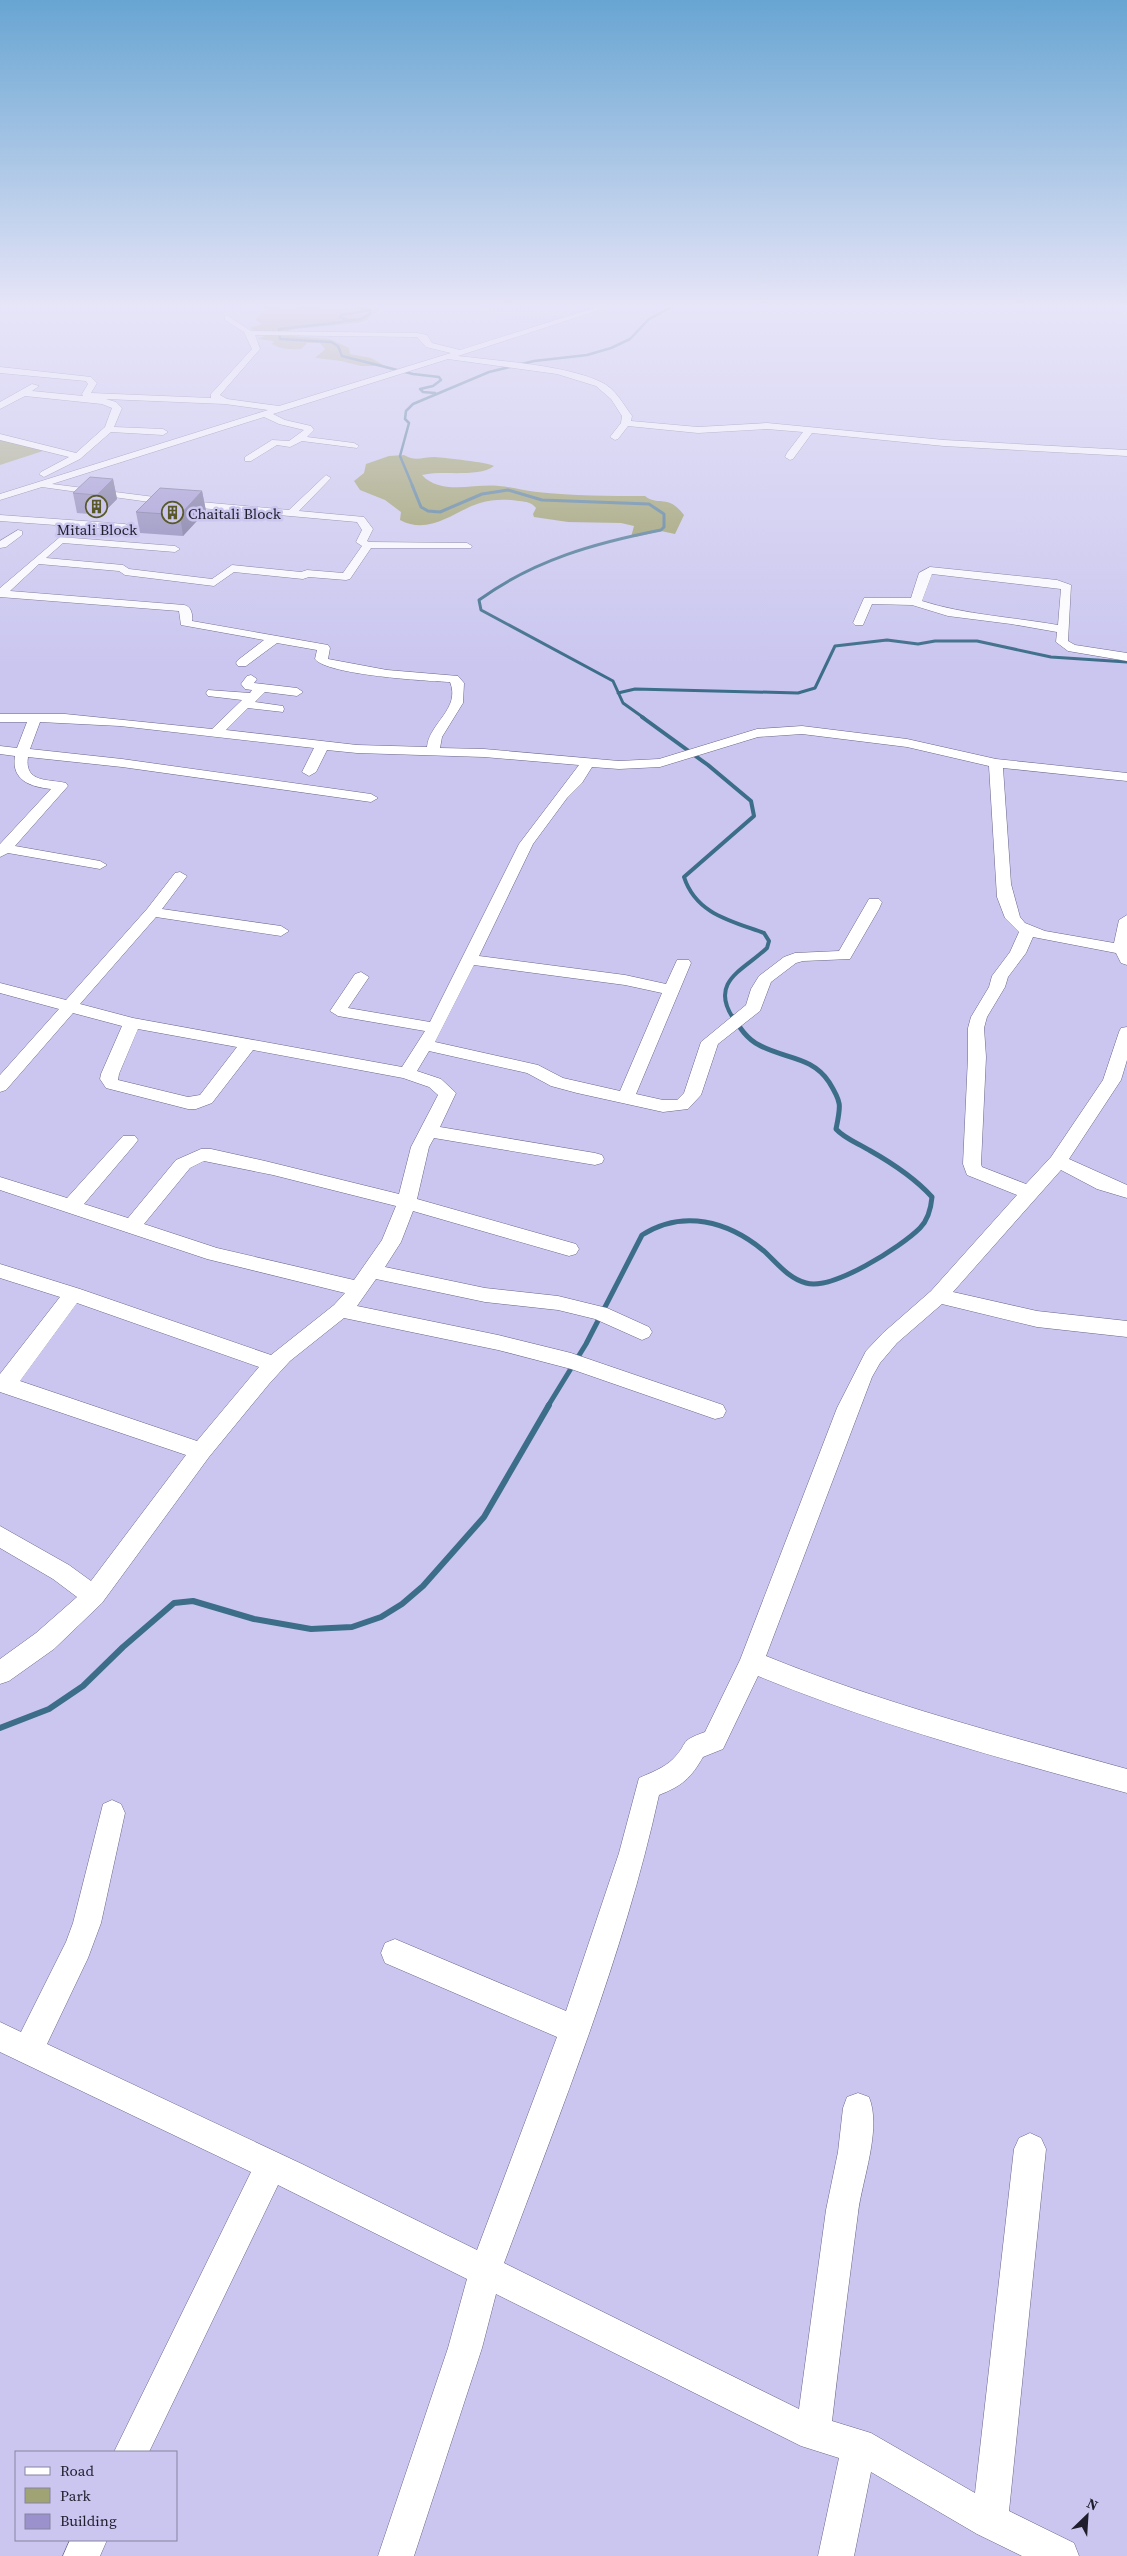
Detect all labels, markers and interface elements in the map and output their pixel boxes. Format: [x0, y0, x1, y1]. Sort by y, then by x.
building icon: Mitali Block [85, 494, 109, 518]
building icon: Chaitali Block [160, 501, 184, 525]
place label: Chaitali Block [188, 503, 282, 524]
place label: Mitali Block [57, 519, 138, 540]
legend [15, 2451, 178, 2541]
text: Road [60, 2460, 94, 2481]
text: Park [60, 2485, 92, 2506]
north arrow [1062, 2491, 1112, 2541]
text: N [1084, 2493, 1101, 2515]
text: Building [60, 2510, 117, 2531]

